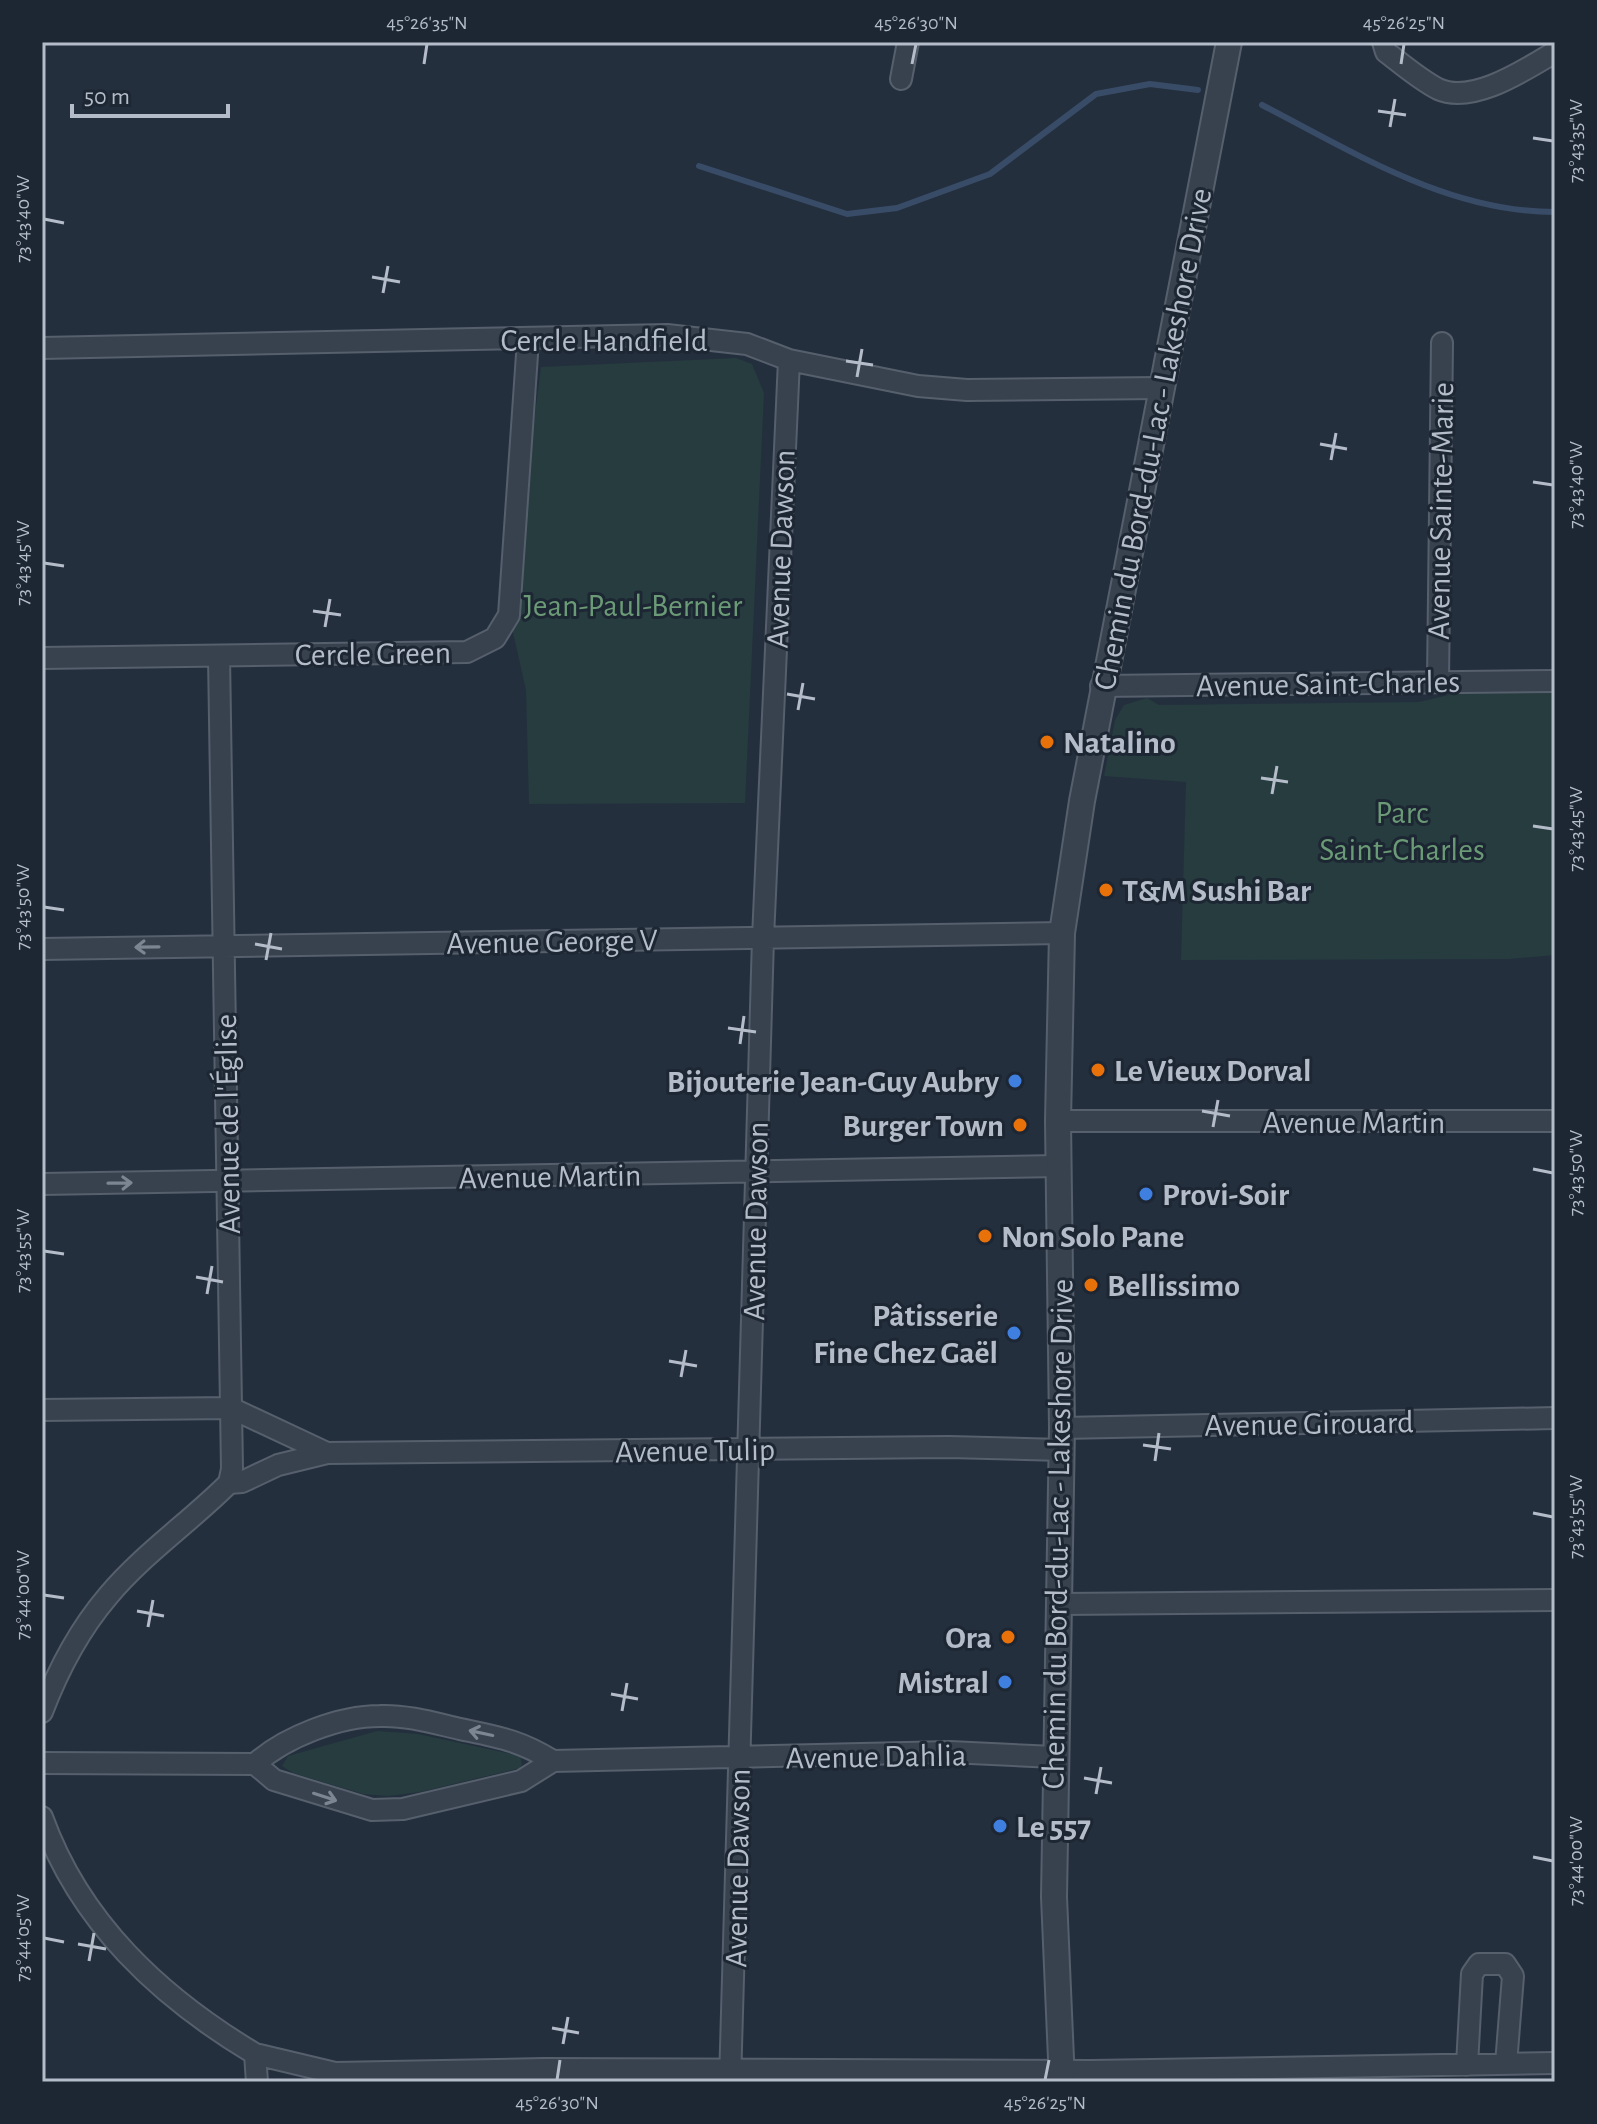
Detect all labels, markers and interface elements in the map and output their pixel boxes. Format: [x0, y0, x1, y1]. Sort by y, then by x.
text: 45°26'35"N [386, 13, 468, 33]
text: 45°26'30"N [874, 13, 958, 33]
text: 45°26'25"N [1363, 13, 1445, 33]
scale bar [72, 68, 228, 118]
text: 50 m [84, 85, 130, 109]
text: 73°43'35"W [1566, 99, 1586, 183]
text: 73°43'40"W [13, 175, 33, 263]
street label: Chemin du Bord-du-Lac - Lakeshore Drive [1089, 186, 1217, 693]
street label: Cercle Handfield [500, 325, 708, 357]
street label: Avenue Sainte-Marie [1423, 382, 1459, 640]
text: 73°43'40"W [1566, 441, 1586, 529]
street label: Avenue Dawson [762, 449, 800, 649]
text: 73°43'45"W [13, 520, 33, 606]
park label: Jean-Paul-Bernier [524, 590, 743, 622]
street label: Cercle Green [295, 637, 451, 671]
street label: Avenue Saint-Charles [1196, 666, 1460, 702]
place label: Natalino [1063, 727, 1176, 759]
marker: Natalino [1038, 733, 1056, 751]
text: 73°43'45"W [1566, 786, 1586, 872]
park label: Parc Saint-Charles [1319, 797, 1485, 866]
text: 73°43'50"W [13, 864, 33, 950]
place label: T&M Sushi Bar [1122, 875, 1311, 907]
marker: T&M Sushi Bar [1097, 881, 1115, 899]
street label: Avenue George V [446, 924, 658, 960]
one-way arrow [135, 939, 161, 955]
street label: Avenue de l'Église [207, 1014, 246, 1234]
place label: Le Vieux Dorval [1114, 1055, 1312, 1087]
marker: Le Vieux Dorval [1089, 1061, 1107, 1079]
place label: Bijouterie Jean-Guy Aubry [667, 1066, 1000, 1098]
marker: Bijouterie Jean-Guy Aubry [1006, 1072, 1024, 1090]
street label: Avenue Martin [1263, 1107, 1445, 1139]
place label: Burger Town [842, 1110, 1004, 1142]
marker: Burger Town [1011, 1116, 1029, 1134]
street label: Avenue Dawson [738, 1121, 774, 1321]
text: 73°43'50"W [1566, 1130, 1586, 1216]
street label: Avenue Martin [458, 1159, 642, 1195]
one-way arrow [106, 1176, 133, 1191]
place label: Provi-Soir [1162, 1179, 1289, 1211]
marker: Provi-Soir [1137, 1185, 1155, 1203]
text: 73°43'55"W [13, 1209, 33, 1293]
place label: Non Solo Pane [1001, 1221, 1184, 1253]
marker: Non Solo Pane [976, 1227, 994, 1245]
place label: Bellissimo [1107, 1270, 1240, 1302]
marker: Bellissimo [1082, 1276, 1100, 1294]
street label: Chemin du Bord-du-Lac - Lakeshore Drive [1038, 1279, 1078, 1790]
place label: Pâtisserie Fine Chez Gaël [813, 1300, 998, 1369]
marker: Pâtisserie Fine Chez Gaël [1005, 1324, 1023, 1342]
street label: Avenue Girouard [1204, 1406, 1414, 1442]
street label: Avenue Tulip [615, 1434, 775, 1468]
text: 73°43'55"W [1566, 1475, 1586, 1559]
text: 73°44'00"W [13, 1550, 33, 1640]
place label: Ora [945, 1622, 992, 1654]
marker: Ora [999, 1628, 1017, 1646]
place label: Mistral [897, 1667, 989, 1699]
marker: Mistral [996, 1673, 1014, 1691]
one-way arrow [469, 1725, 494, 1740]
street label: Avenue Dahlia [785, 1739, 967, 1775]
street label: Avenue Dawson [720, 1768, 756, 1968]
one-way arrow [312, 1790, 337, 1805]
place label: Le 557 [1016, 1811, 1091, 1843]
text: 73°44'00"W [1566, 1816, 1586, 1906]
marker: Le 557 [991, 1817, 1009, 1835]
text: 73°44'05"W [13, 1894, 33, 1982]
text: 45°26'30"N [515, 2093, 599, 2113]
text: 45°26'25"N [1004, 2093, 1086, 2113]

